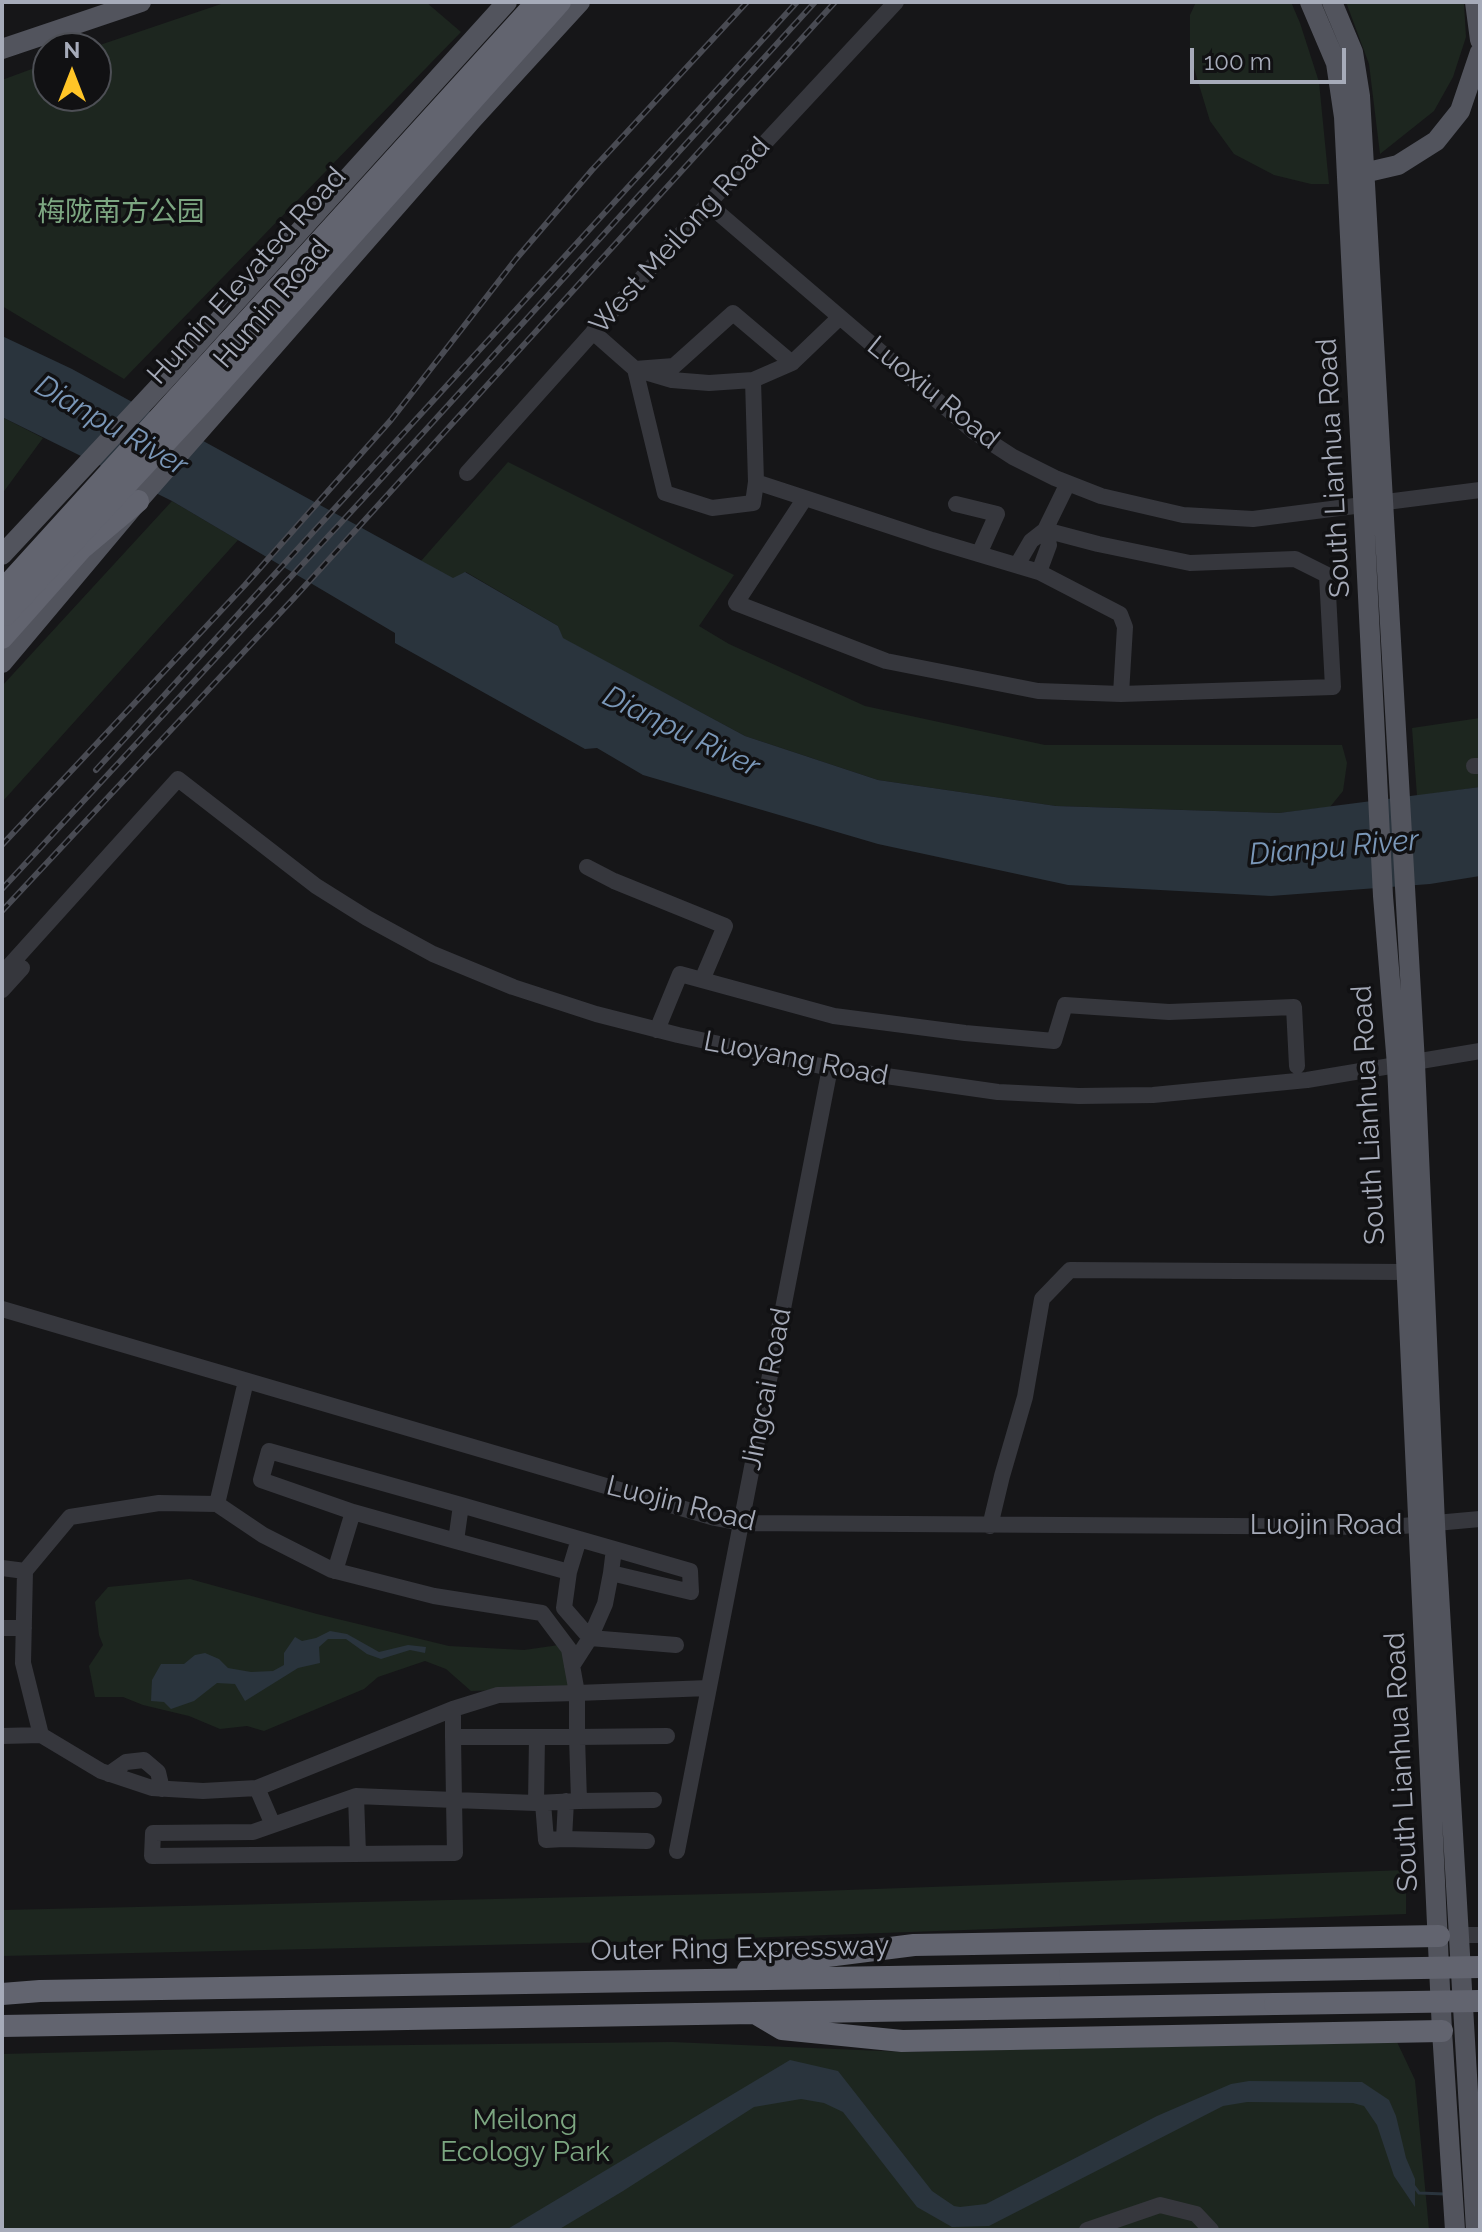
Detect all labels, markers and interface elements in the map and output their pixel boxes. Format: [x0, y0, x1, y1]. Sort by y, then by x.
north arrow [32, 32, 112, 112]
scale bar [1194, 32, 1350, 82]
text: N [64, 37, 80, 63]
text: 100 m [1204, 47, 1272, 76]
street label: West Meilong Road [583, 131, 777, 341]
street label: Humin Elevated Road [141, 161, 353, 391]
park label: 梅陇南方公园 [37, 196, 205, 230]
street label: Humin Road [207, 233, 337, 375]
street label: Luoxiu Road [860, 330, 1006, 456]
street label: South Lianhua Road [1310, 337, 1358, 599]
water label: Dianpu River [28, 368, 194, 484]
water label: Dianpu River [597, 679, 765, 785]
water label: Dianpu River [1248, 823, 1420, 873]
street label: South Lianhua Road [1345, 984, 1393, 1246]
street label: Luoyang Road [701, 1025, 891, 1093]
street label: Jingcai Road [735, 1305, 799, 1473]
street label: Luojin Road [603, 1469, 759, 1539]
street label: Luojin Road [1250, 1509, 1402, 1543]
street label: South Lianhua Road [1378, 1631, 1426, 1893]
street label: Outer Ring Expressway [590, 1930, 890, 1968]
park label: Meilong Ecology Park [440, 2104, 610, 2170]

